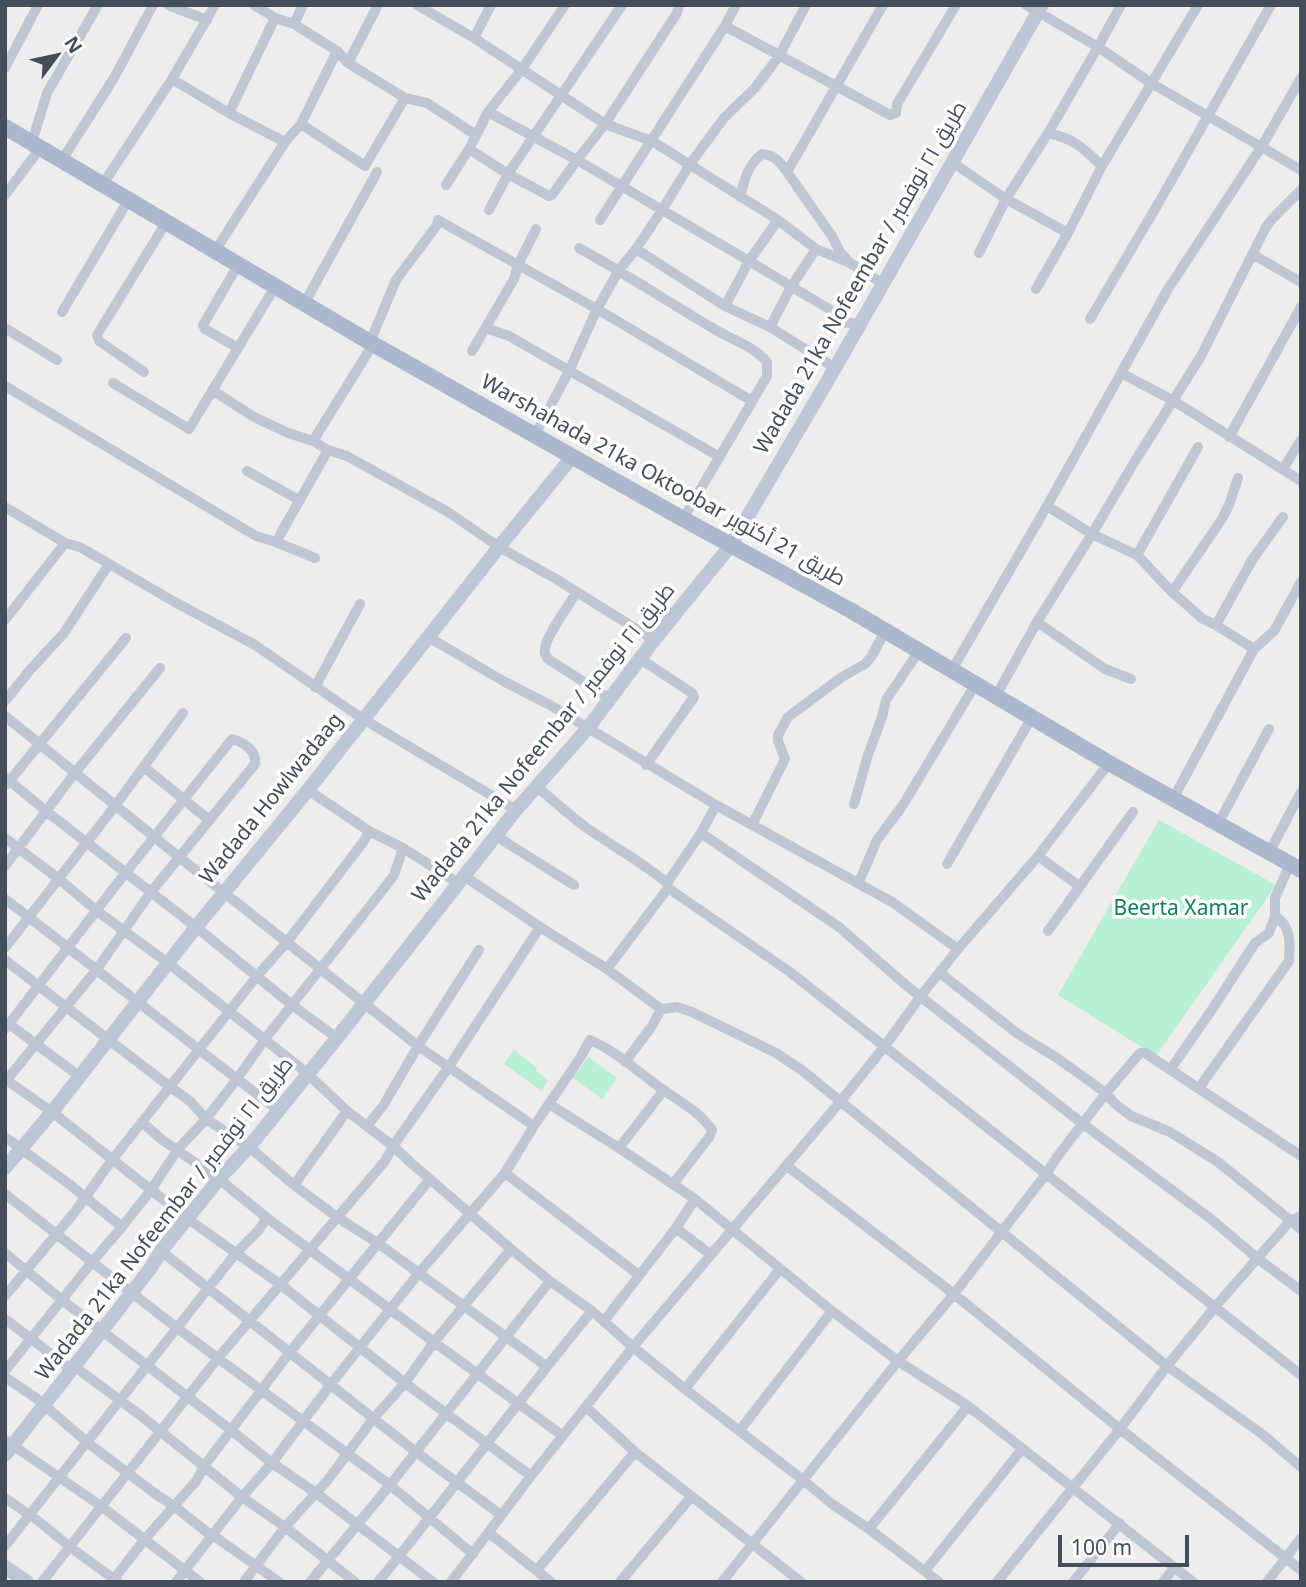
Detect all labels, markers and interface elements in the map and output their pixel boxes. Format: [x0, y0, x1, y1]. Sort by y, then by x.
north arrow [21, 21, 91, 91]
text: N [58, 31, 89, 58]
street label: Wadada 21ka Nofeembar / طريق ٢١ نوفمبر [749, 97, 973, 459]
street label: Warshahada 21ka Oktoobar طريق 21 أكتوبر [476, 370, 850, 592]
street label: Wadada 21ka Nofeembar / طريق ٢١ نوفمبر [407, 578, 681, 908]
street label: Wadada Howlwadaag [195, 708, 349, 890]
park label: Beerta Xamar [1113, 896, 1249, 922]
street label: Wadada 21ka Nofeembar / طريق ٢١ نوفمبر [31, 1052, 299, 1386]
scale bar [1061, 1520, 1192, 1564]
text: 100 m [1071, 1533, 1132, 1561]

